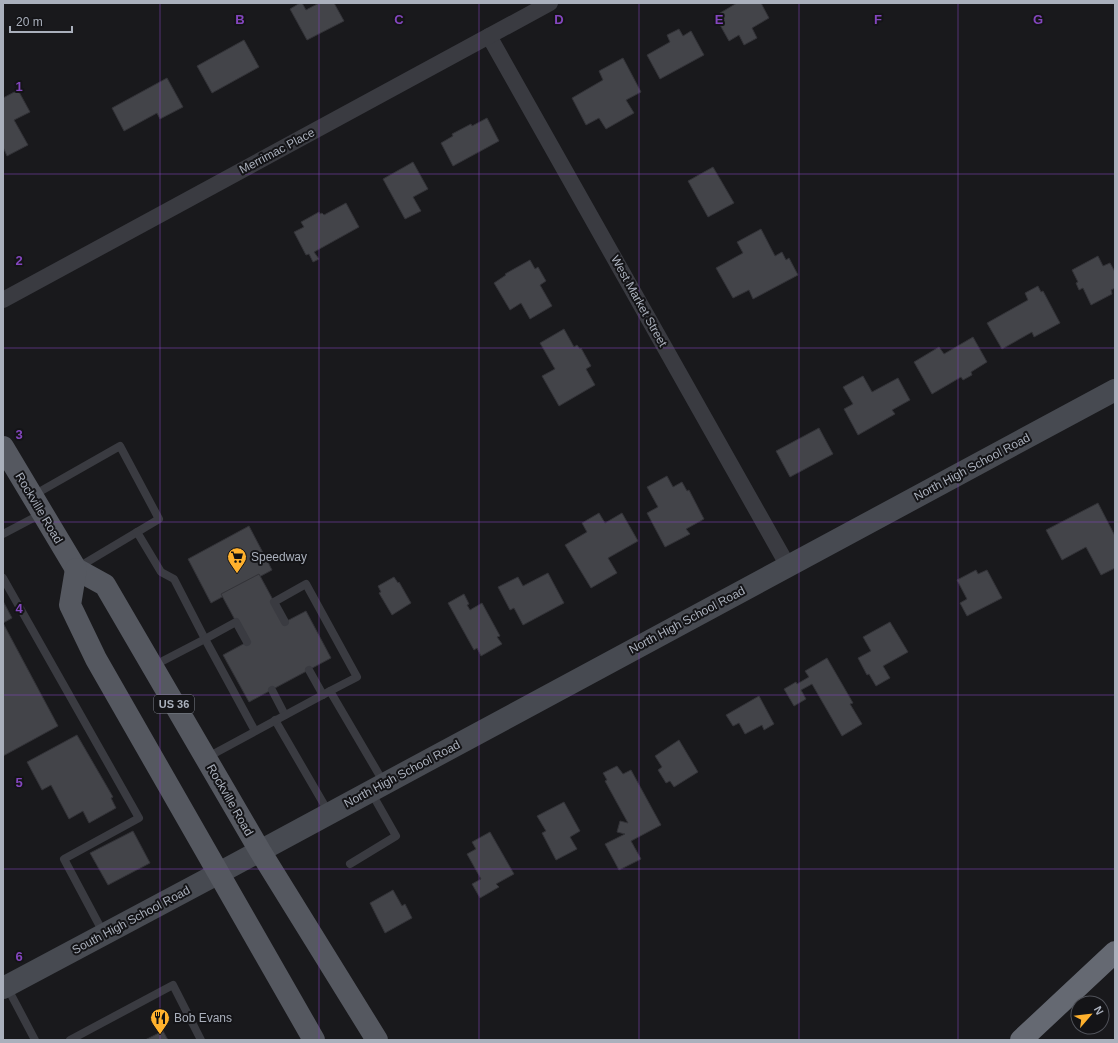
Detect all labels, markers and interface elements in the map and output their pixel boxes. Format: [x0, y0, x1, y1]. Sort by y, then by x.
scale bar [10, 8, 72, 34]
text: B [235, 12, 245, 27]
text: C [394, 12, 404, 27]
text: D [554, 12, 564, 27]
text: E [715, 12, 724, 27]
text: F [874, 12, 882, 27]
text: G [1033, 12, 1043, 27]
text: 20 m [16, 15, 43, 29]
text: 1 [15, 79, 23, 94]
street label: Merrimac Place [237, 125, 317, 177]
text: 2 [15, 253, 23, 268]
street label: West Market Street [608, 253, 670, 350]
text: 3 [15, 427, 23, 442]
street label: North High School Road [912, 430, 1032, 504]
street label: Rockville Road [12, 470, 66, 546]
supermarket icon: Speedway [226, 546, 248, 574]
place label: Speedway [251, 550, 307, 564]
street label: North High School Road [627, 583, 747, 657]
text: 4 [15, 601, 23, 616]
road number: US 36 [154, 695, 194, 713]
street label: North High School Road [342, 737, 462, 811]
street label: Rockville Road [204, 762, 256, 838]
text: 5 [15, 775, 23, 790]
street label: South High School Road [70, 883, 192, 957]
text: 6 [15, 949, 23, 964]
north arrow [1070, 995, 1110, 1035]
text: N [1092, 1004, 1106, 1017]
restaurant icon: Bob Evans [149, 1007, 171, 1035]
place label: Bob Evans [174, 1011, 232, 1025]

